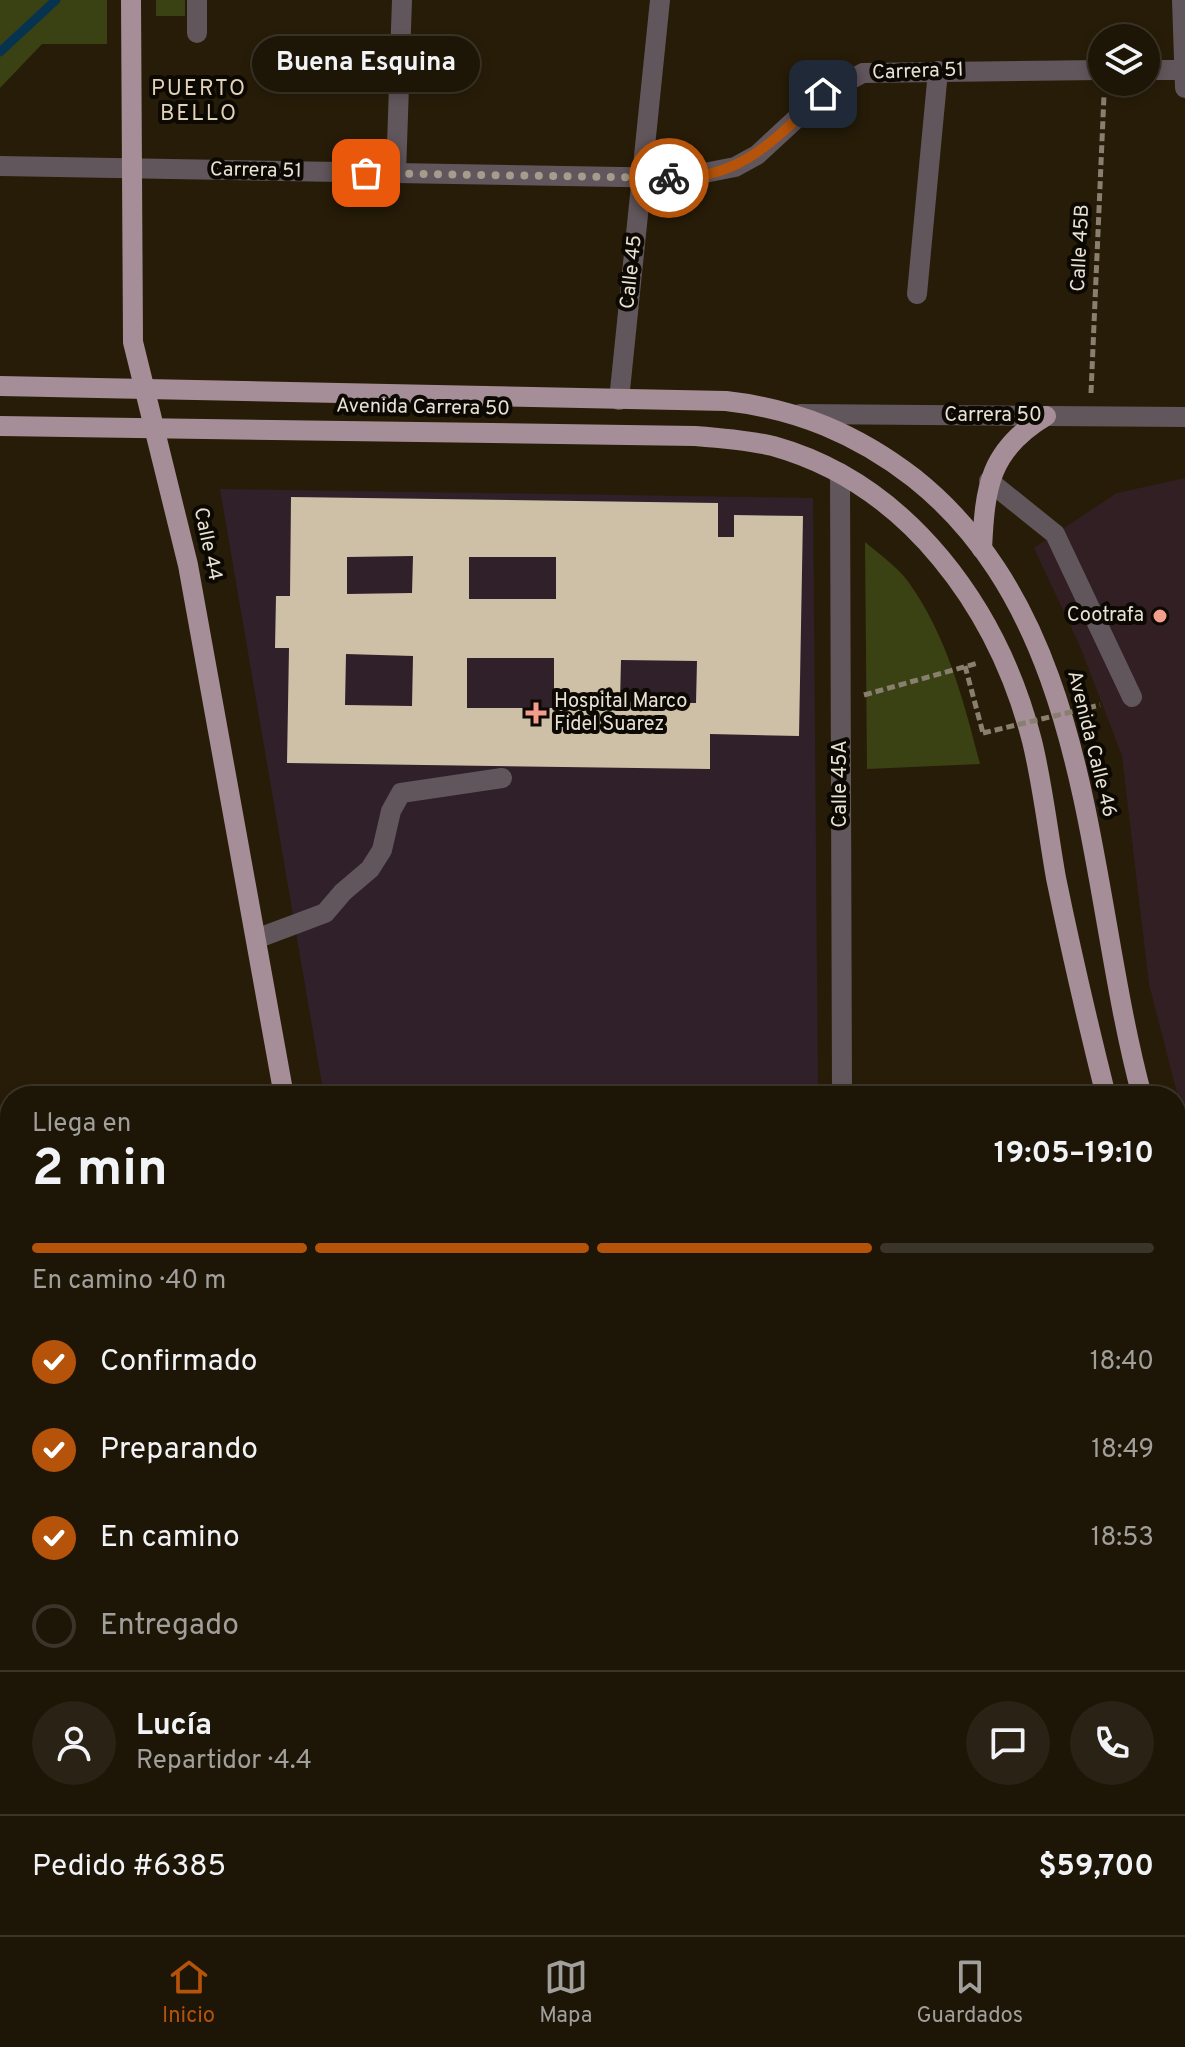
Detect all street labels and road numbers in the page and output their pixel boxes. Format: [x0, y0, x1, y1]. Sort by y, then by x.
street label: Carrera 51 [872, 57, 964, 87]
street label: Carrera 51 [210, 157, 302, 185]
street label: Calle 45B [1066, 204, 1096, 292]
street label: Calle 45 [615, 234, 649, 310]
street label: Avenida Carrera 50 [336, 393, 510, 423]
street label: Carrera 50 [944, 403, 1042, 429]
street label: Calle 44 [187, 505, 227, 583]
street label: Avenida Calle 46 [1060, 668, 1122, 820]
street label: Calle 45A [828, 740, 854, 828]

